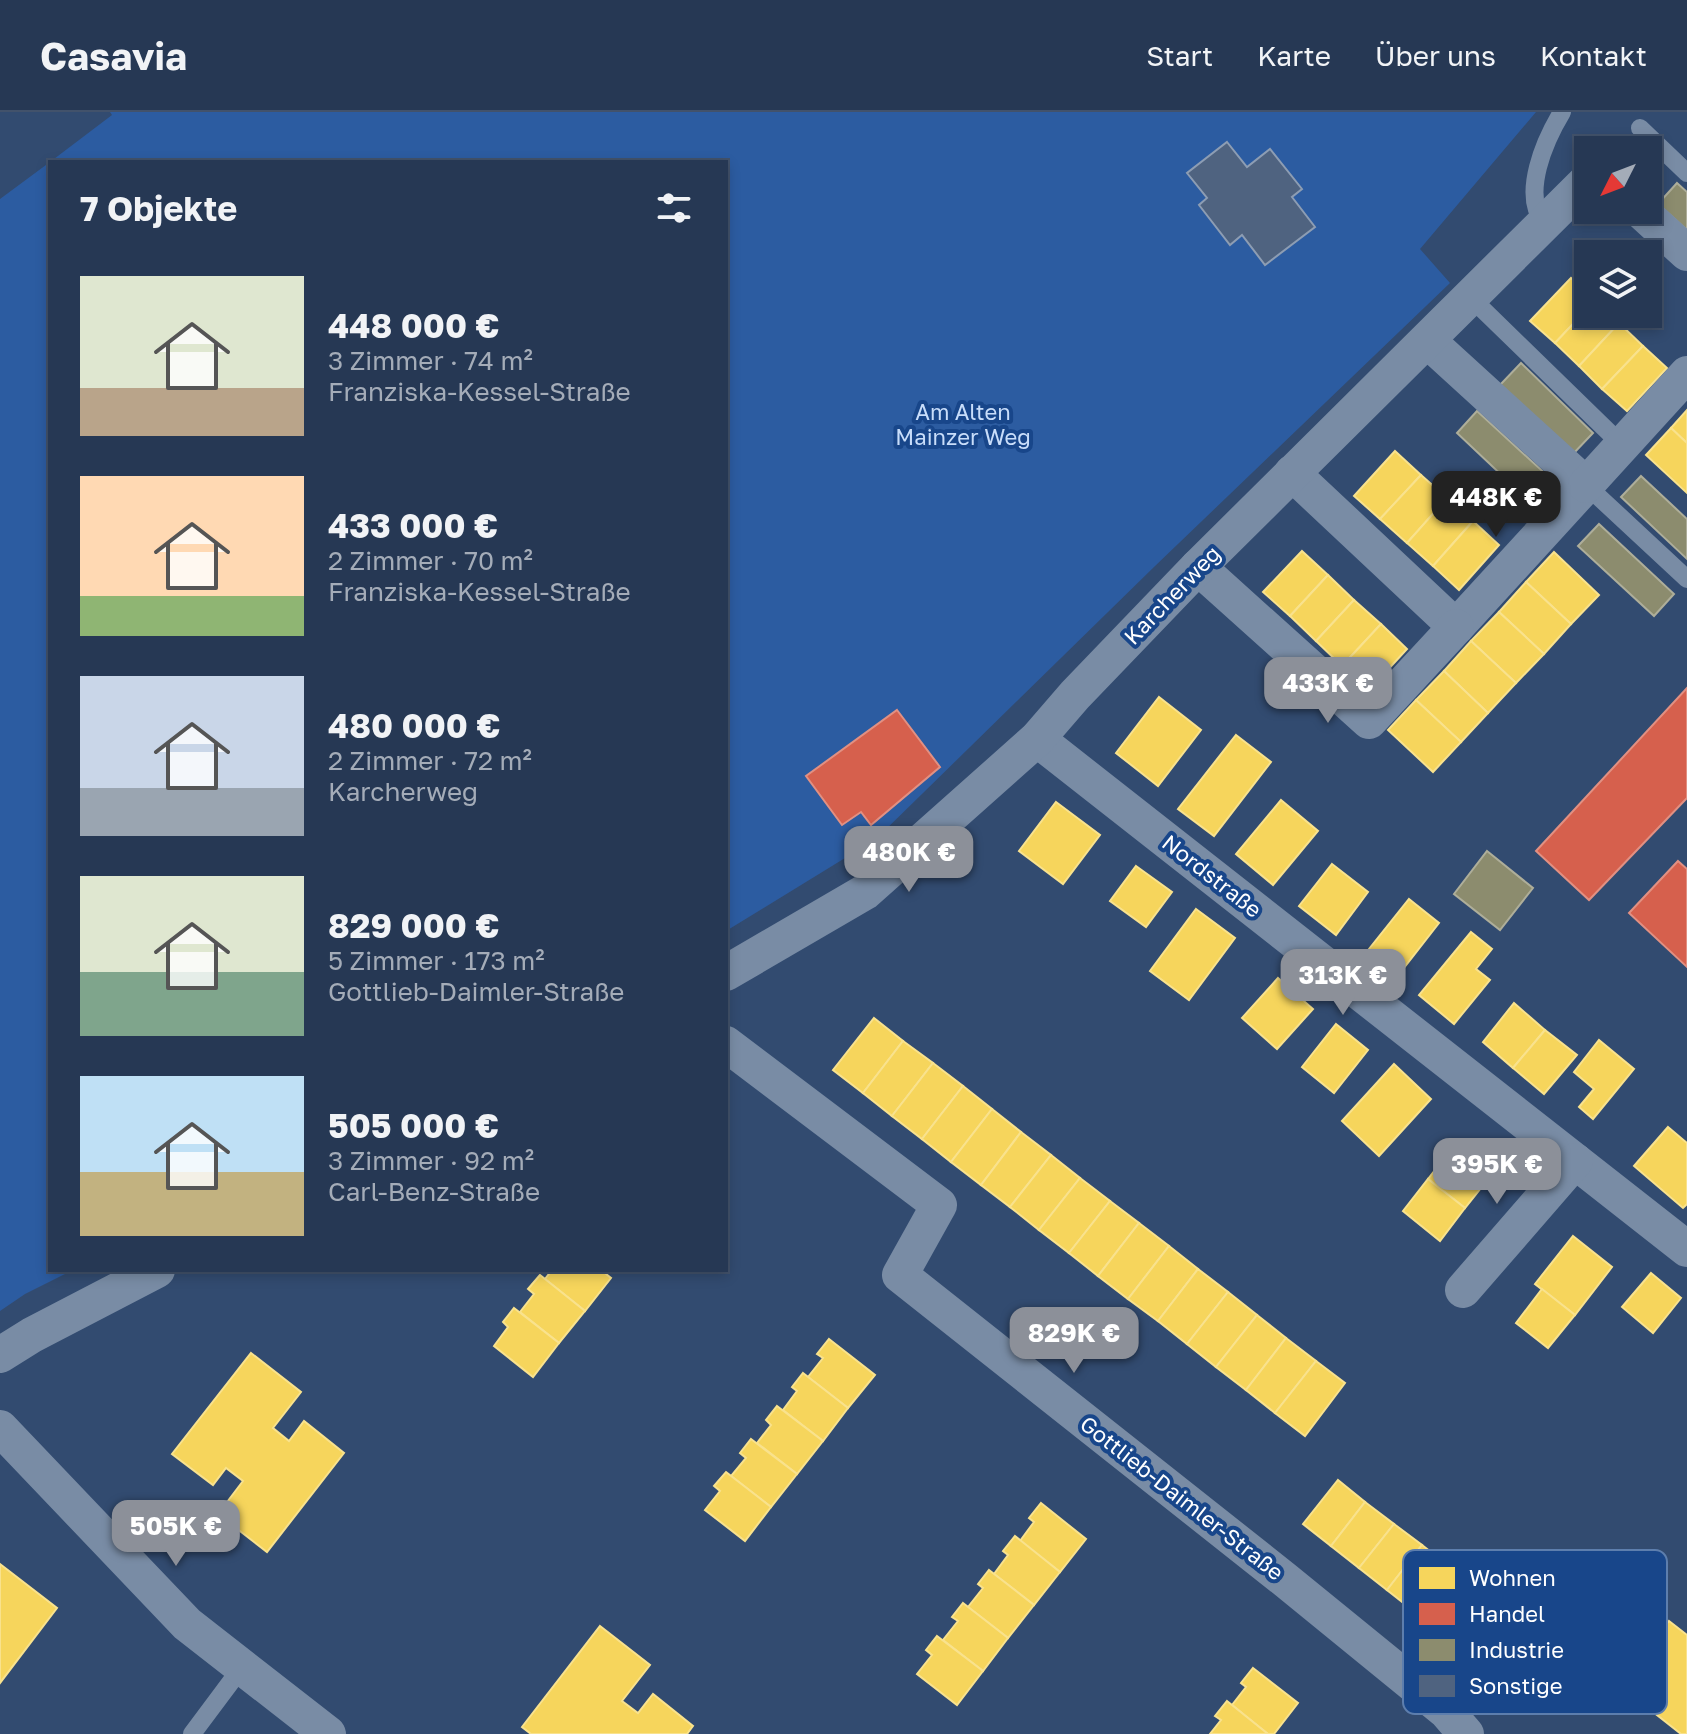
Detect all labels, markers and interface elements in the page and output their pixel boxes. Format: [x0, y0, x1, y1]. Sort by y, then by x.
text: Casavia [40, 33, 187, 78]
text: Start [1146, 39, 1213, 72]
text: Karte [1257, 39, 1331, 72]
text: Über uns [1375, 39, 1496, 72]
text: Kontakt [1540, 39, 1647, 72]
north arrow [1574, 136, 1662, 224]
map controls [1574, 136, 1662, 328]
icon: filters [652, 186, 696, 230]
text: 7 Objekte [80, 188, 237, 228]
button: layers [1574, 240, 1662, 328]
text: 448 000 € [328, 305, 500, 345]
icon: home [144, 308, 240, 404]
text: 3 Zimmer · 74 m² [328, 345, 533, 376]
text: Franziska-Kessel-Straße [328, 376, 631, 407]
park label: Am Alten Mainzer Weg [895, 398, 1031, 450]
pin: 448K € [1431, 471, 1561, 539]
text: 448K € [1450, 481, 1542, 512]
text: 433 000 € [328, 505, 498, 545]
icon: home [144, 508, 240, 604]
street label: Karcherweg [1118, 540, 1225, 650]
text: 2 Zimmer · 70 m² [328, 545, 533, 576]
text: Franziska-Kessel-Straße [328, 576, 631, 607]
pin: 433K € [1263, 657, 1393, 725]
text: 433K € [1282, 667, 1374, 698]
text: 480 000 € [328, 705, 500, 745]
icon: home [144, 708, 240, 804]
text: 2 Zimmer · 72 m² [328, 745, 532, 776]
text: Karcherweg [328, 776, 478, 807]
pin: 480K € [844, 826, 974, 894]
street label: Nordstraße [1157, 828, 1267, 923]
text: 480K € [862, 836, 956, 867]
text: 829 000 € [328, 905, 499, 945]
icon: home [144, 908, 240, 1004]
text: 5 Zimmer · 173 m² [328, 945, 545, 976]
pin: 313K € [1278, 949, 1408, 1017]
text: 313K € [1299, 959, 1387, 990]
text: Gottlieb-Daimler-Straße [328, 976, 624, 1007]
text: 505 000 € [328, 1105, 499, 1145]
icon: home [144, 1108, 240, 1204]
pin: 395K € [1432, 1138, 1562, 1206]
text: 3 Zimmer · 92 m² [328, 1145, 534, 1176]
text: 395K € [1451, 1148, 1543, 1179]
text: Carl-Benz-Straße [328, 1176, 540, 1207]
pin: 829K € [1009, 1307, 1139, 1375]
text: 829K € [1028, 1317, 1120, 1348]
street label: Gottlieb-Daimler-Straße [1075, 1410, 1289, 1585]
pin: 505K € [111, 1500, 241, 1568]
text: 505K € [130, 1510, 222, 1541]
legend [1403, 1550, 1667, 1714]
text: Wohnen [1469, 1564, 1556, 1591]
text: Handel [1469, 1600, 1545, 1627]
text: Industrie [1469, 1636, 1564, 1663]
text: Sonstige [1469, 1672, 1562, 1699]

